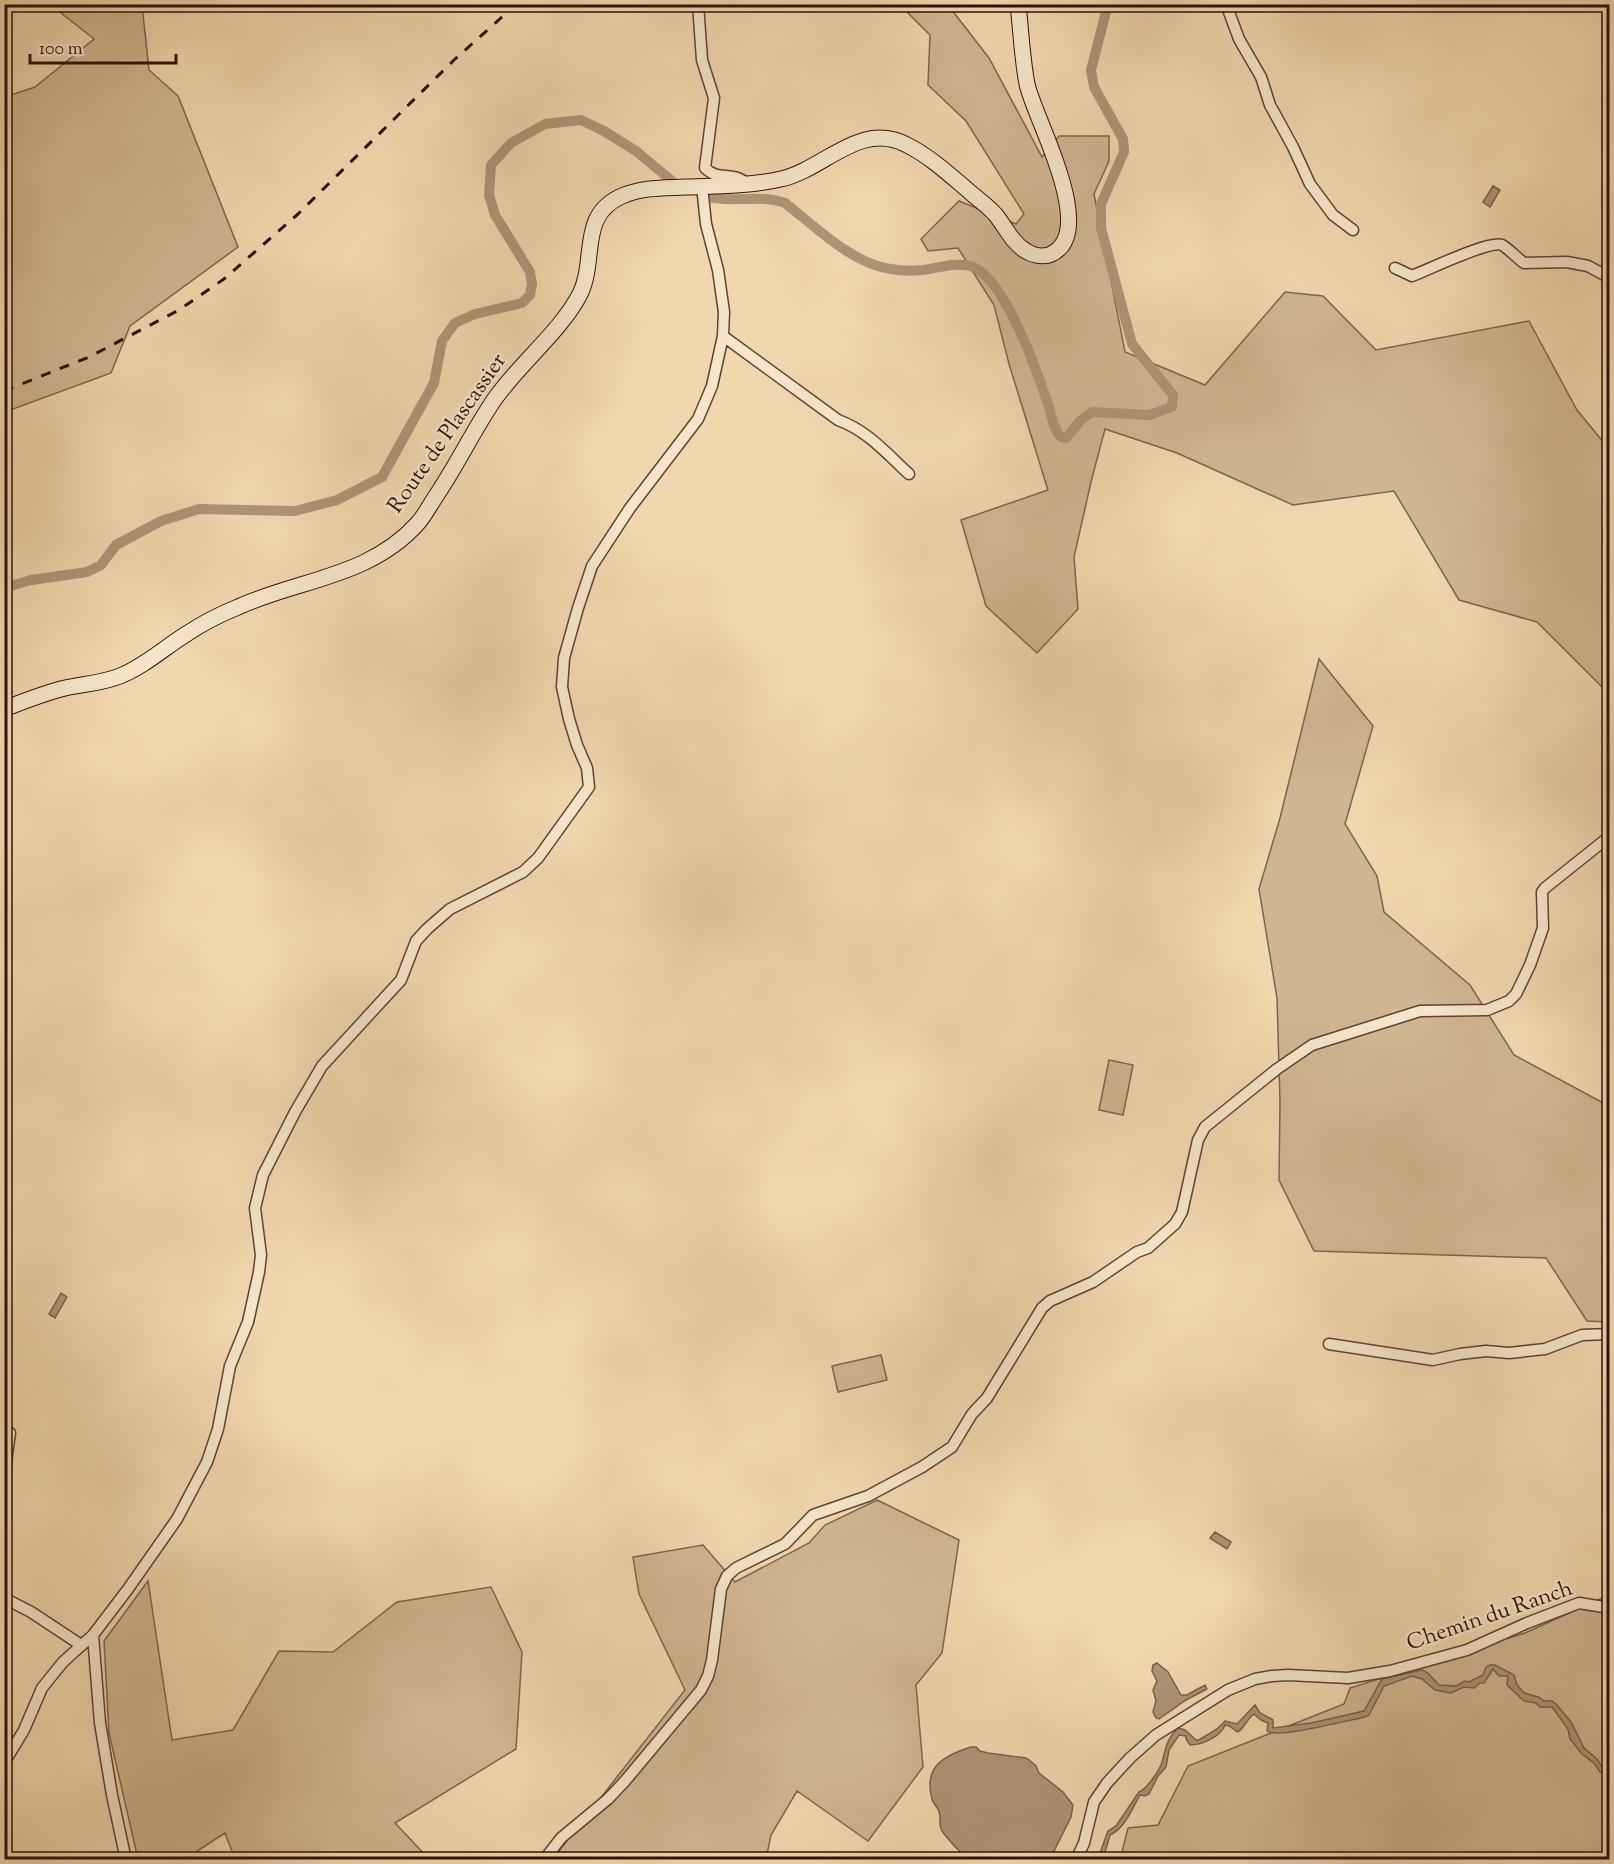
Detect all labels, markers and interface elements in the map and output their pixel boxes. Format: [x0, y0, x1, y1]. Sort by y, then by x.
scale bar [30, 27, 176, 65]
text: 100 m [39, 37, 83, 63]
street label: Route de Plascassier [381, 347, 515, 521]
street label: Chemin du Ranch [1403, 1574, 1577, 1660]

